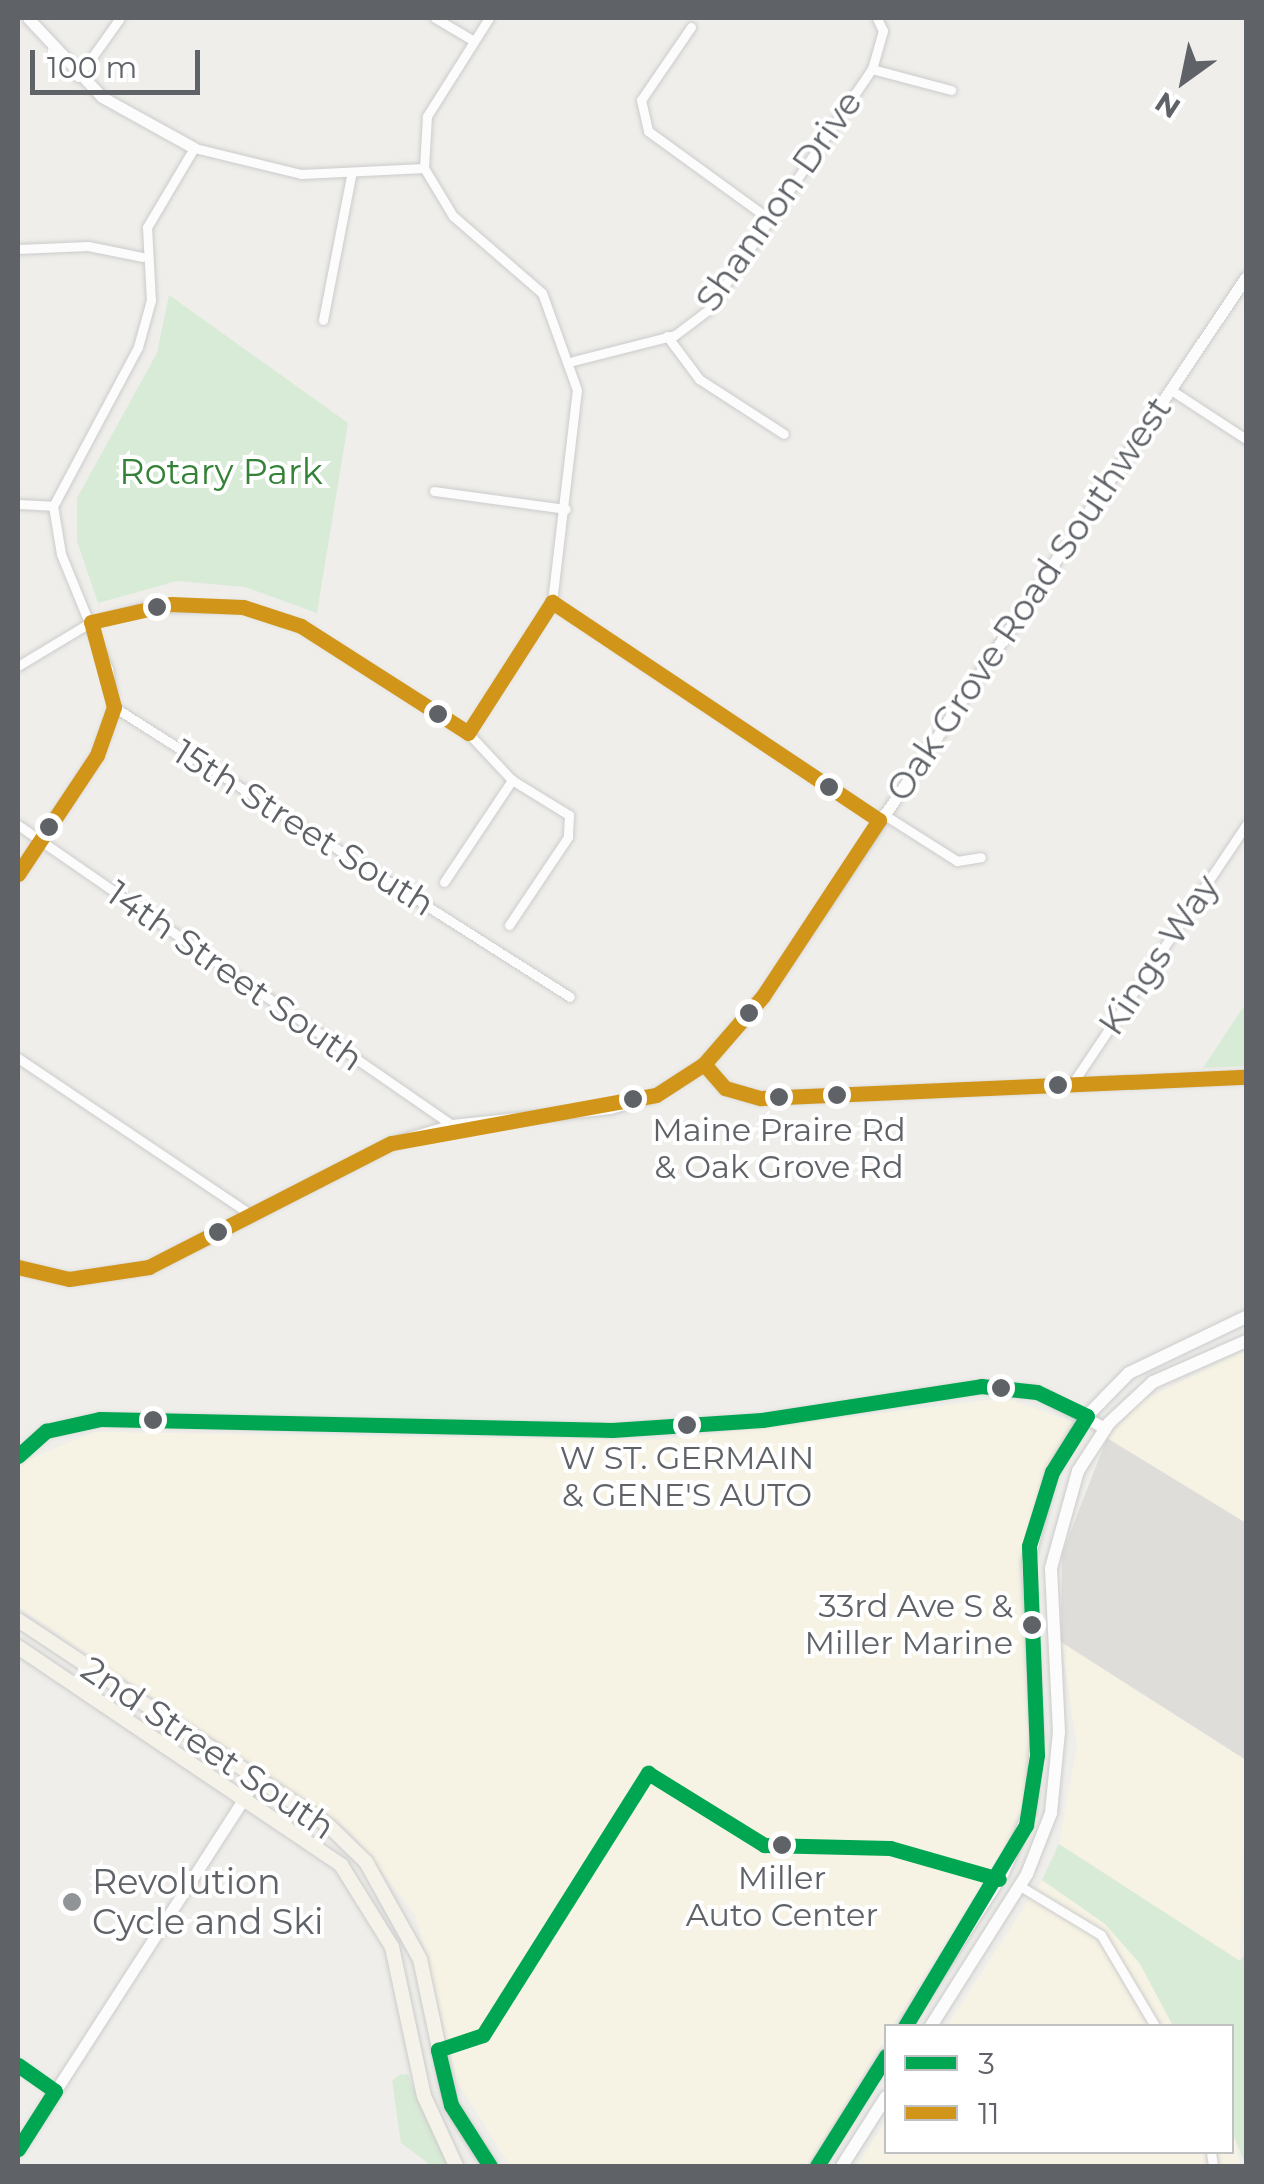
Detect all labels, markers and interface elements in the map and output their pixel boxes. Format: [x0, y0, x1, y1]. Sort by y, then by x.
scale bar [35, 30, 205, 92]
north arrow [1134, 30, 1234, 130]
text: 100 m [47, 49, 137, 86]
street label: Shannon Drive [687, 83, 871, 319]
text: N [1149, 85, 1186, 126]
street label: Oak Grove Road Southwest [878, 389, 1180, 809]
park label: Rotary Park [119, 451, 323, 493]
unlabelled marker [147, 597, 167, 617]
unlabelled marker [428, 704, 448, 724]
street label: 15th Street South [166, 731, 442, 925]
unlabelled marker [819, 777, 839, 797]
unlabelled marker [39, 817, 59, 837]
street label: Kings Way [1090, 867, 1228, 1043]
street label: 14th Street South [99, 872, 371, 1080]
unlabelled marker [739, 1003, 759, 1023]
unlabelled marker [1048, 1075, 1068, 1095]
unlabelled marker [827, 1085, 847, 1105]
marker: Maine Praire Rd & Oak Grove Rd [769, 1087, 789, 1107]
unlabelled marker [623, 1089, 643, 1109]
place label: Maine Praire Rd & Oak Grove Rd [652, 1112, 906, 1187]
unlabelled marker [208, 1222, 228, 1242]
unlabelled marker [991, 1378, 1011, 1398]
unlabelled marker [143, 1410, 163, 1430]
marker: W ST. GERMAIN & GENE'S AUTO [677, 1415, 697, 1435]
place label: W ST. GERMAIN & GENE'S AUTO [560, 1440, 814, 1515]
place label: 33rd Ave S & Miller Marine [804, 1588, 1013, 1663]
marker: 33rd Ave S & Miller Marine [1022, 1615, 1042, 1635]
street label: 2nd Street South [73, 1648, 343, 1848]
marker: Miller Auto Center [772, 1835, 792, 1855]
place label: Miller Auto Center [686, 1860, 878, 1935]
place label: Revolution Cycle and Ski [92, 1861, 323, 1943]
marker: Revolution Cycle and Ski [61, 1891, 83, 1913]
legend [884, 2024, 1234, 2154]
text: 3 [978, 2045, 995, 2082]
text: 11 [978, 2095, 1000, 2132]

